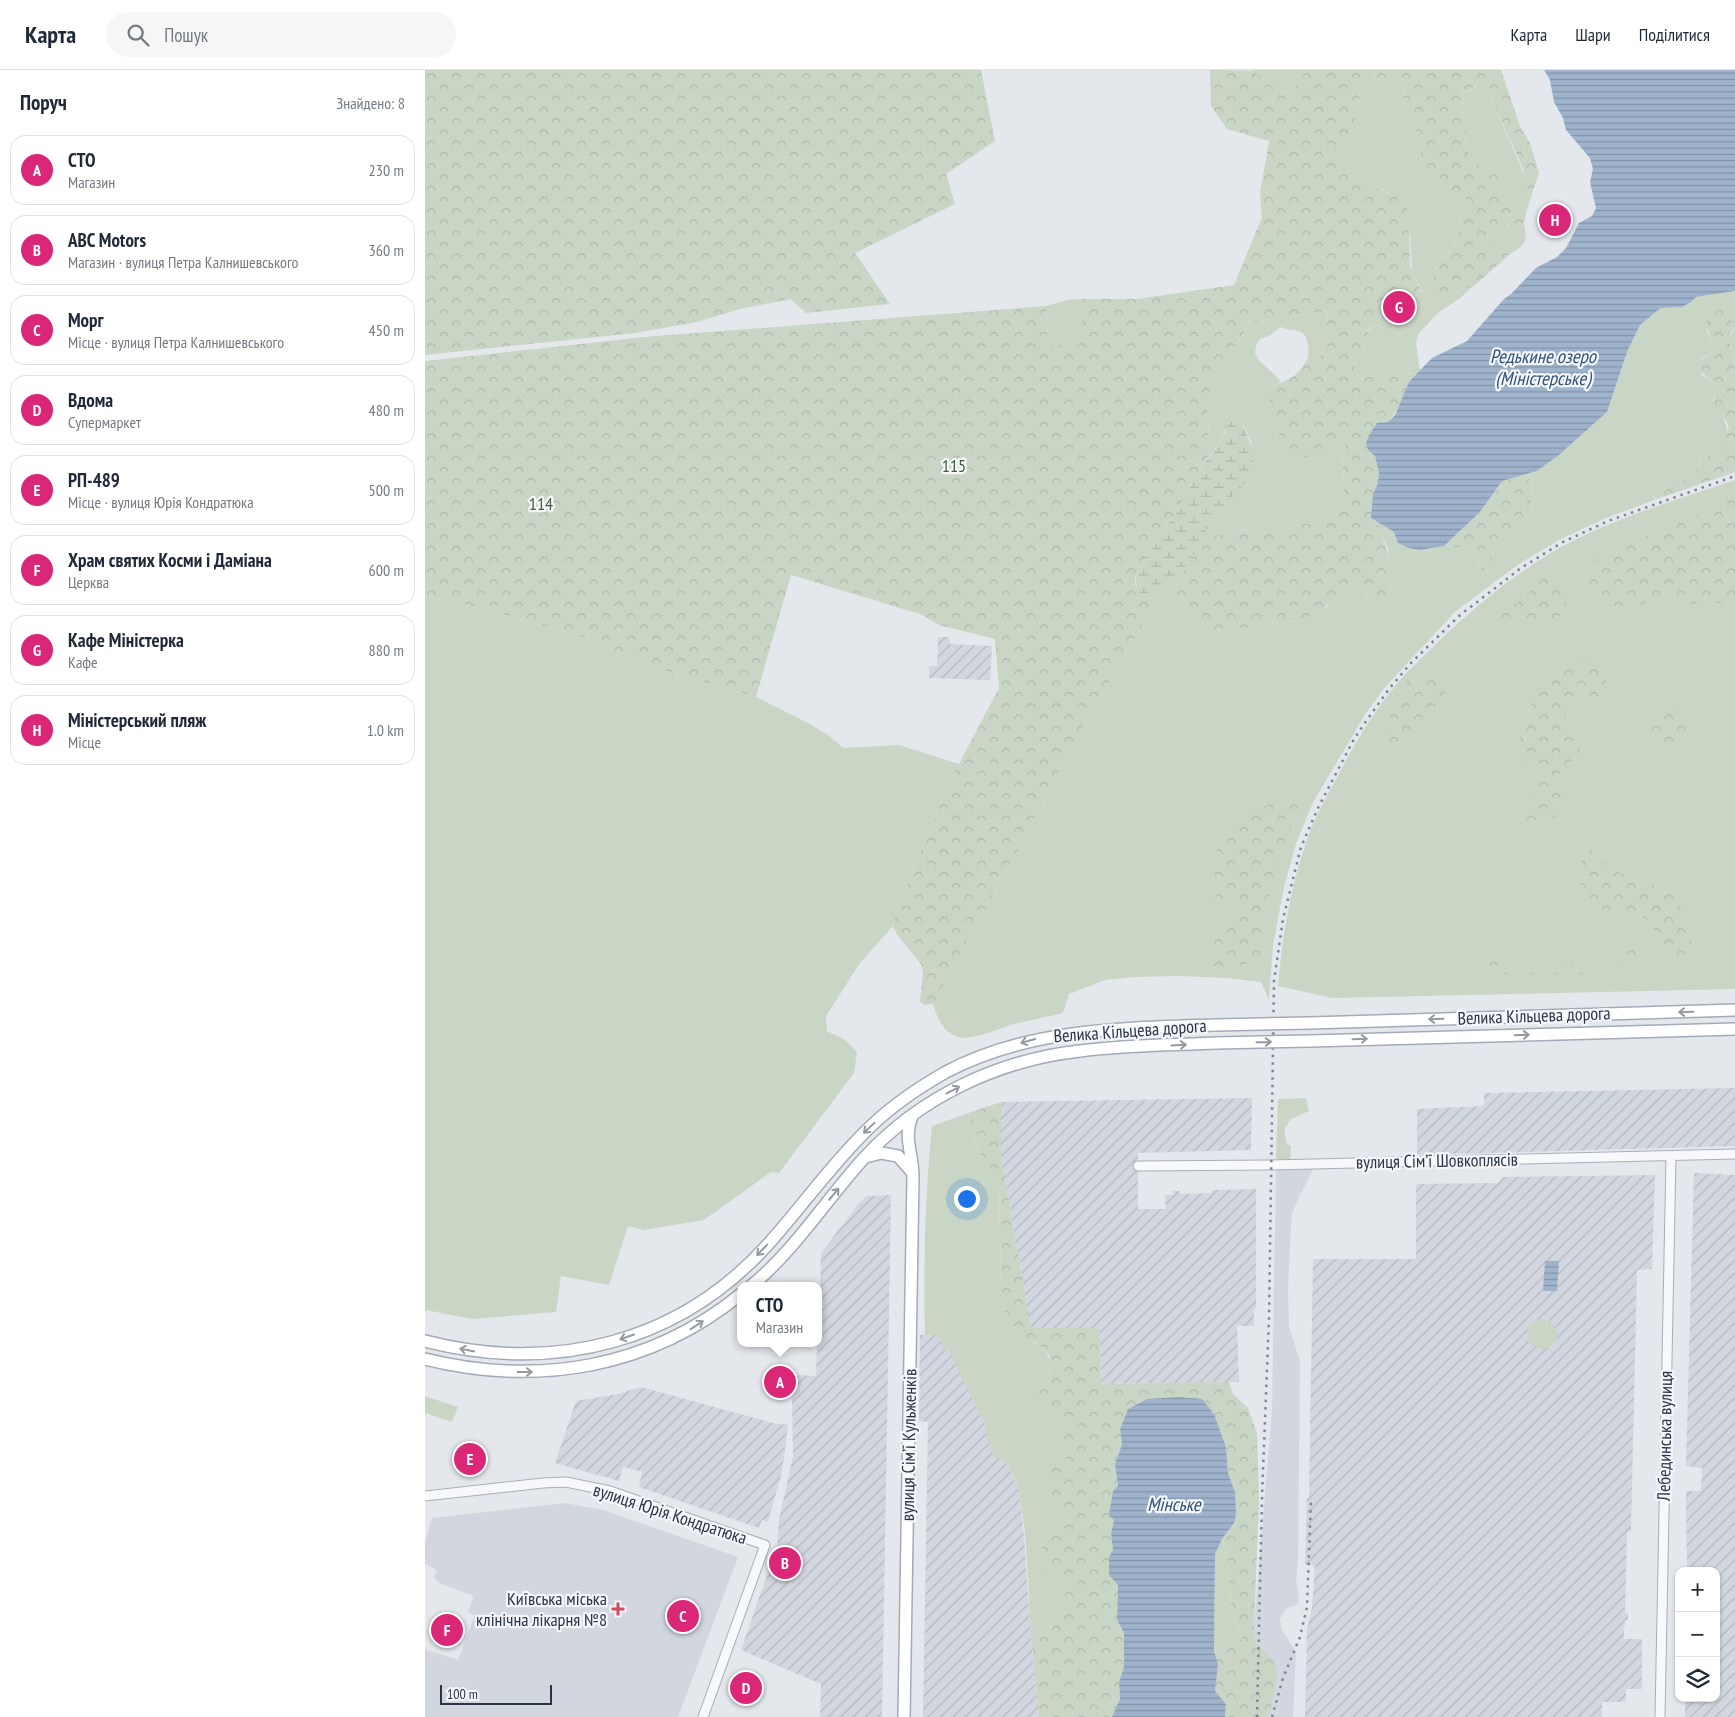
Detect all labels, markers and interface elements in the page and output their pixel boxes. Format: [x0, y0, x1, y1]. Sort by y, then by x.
search box [106, 12, 456, 57]
text: Карта [25, 19, 76, 50]
icon: search [124, 21, 152, 49]
text: Пошук [164, 23, 208, 47]
text: Карта [1511, 23, 1547, 46]
text: Шари [1575, 23, 1611, 46]
text: Поділитися [1639, 23, 1710, 46]
text: Поруч [20, 89, 67, 116]
text: Знайдено: 8 [336, 93, 405, 113]
text: СТО [68, 148, 96, 172]
text: A [33, 160, 41, 180]
text: 230 m [369, 160, 404, 180]
text: Магазин [68, 172, 115, 192]
pin: H [1539, 201, 1571, 239]
text: ABC Motors [68, 228, 146, 252]
text: B [33, 240, 41, 260]
text: 360 m [369, 240, 404, 260]
text: Магазин · вулиця Петра Калнишевського [68, 252, 298, 272]
pin: G [1383, 288, 1415, 326]
text: Морг [68, 308, 103, 332]
text: C [33, 320, 41, 340]
text: 450 m [369, 320, 404, 340]
text: Місце · вулиця Петра Калнишевського [68, 332, 284, 352]
water label: Редькине озеро (Міністерське) [1490, 344, 1598, 390]
text: Вдома [68, 388, 113, 412]
text: D [33, 400, 41, 420]
text: 480 m [369, 400, 404, 420]
text: Супермаркет [68, 412, 141, 432]
park label: 115 [942, 454, 966, 477]
text: РП-489 [68, 468, 120, 492]
text: E [34, 480, 40, 500]
text: 500 m [369, 480, 404, 500]
text: Місце · вулиця Юрія Кондратюка [68, 492, 254, 512]
park label: 114 [529, 492, 553, 515]
text: Храм святих Косми і Даміана [68, 548, 272, 572]
text: F [34, 560, 40, 580]
text: 600 m [369, 560, 404, 580]
text: Церква [68, 572, 109, 592]
text: Кафе Міністерка [68, 628, 184, 652]
text: G [33, 640, 41, 660]
text: 880 m [369, 640, 404, 660]
text: Кафе [68, 652, 98, 672]
text: Міністерський пляж [68, 708, 206, 732]
text: H [33, 720, 41, 740]
text: 1.0 km [367, 720, 404, 740]
text: Місце [68, 732, 101, 752]
street label: Велика Кільцева дорога [1457, 1001, 1611, 1030]
one-way arrow [1679, 1007, 1695, 1016]
street label: Велика Кільцева дорога [1053, 1014, 1207, 1047]
one-way arrow [1429, 1015, 1445, 1024]
one-way arrow [1514, 1030, 1530, 1039]
one-way arrow [1352, 1035, 1368, 1044]
one-way arrow [1021, 1037, 1037, 1046]
one-way arrow [1256, 1037, 1272, 1047]
one-way arrow [1171, 1040, 1187, 1049]
one-way arrow [945, 1085, 960, 1094]
one-way arrow [863, 1122, 875, 1134]
street label: вулиця Сімʼї Шовкоплясів [1356, 1148, 1518, 1173]
your location [954, 1186, 980, 1212]
one-way arrow [829, 1188, 840, 1201]
one-way arrow [756, 1244, 768, 1256]
popup [737, 1282, 822, 1347]
text: СТО [756, 1293, 783, 1317]
text: Магазин [756, 1317, 803, 1337]
one-way arrow [689, 1320, 703, 1330]
one-way arrow [619, 1333, 635, 1343]
one-way arrow [459, 1345, 475, 1354]
pin: A [764, 1363, 796, 1401]
one-way arrow [516, 1367, 533, 1377]
street label: вулиця Сімʼї Кульженків [896, 1369, 921, 1521]
street label: Лебединська вулиця [1652, 1371, 1677, 1502]
pin: E [454, 1440, 486, 1478]
street label: вулиця Юрія Кондратюка [590, 1478, 750, 1549]
water label: Мінське [1147, 1492, 1202, 1516]
pin: B [769, 1544, 801, 1582]
map controls [1675, 1567, 1720, 1702]
button: + [1675, 1567, 1720, 1612]
place label: Київська міська клінічна лікарня №8 [476, 1587, 607, 1631]
pin: C [667, 1597, 699, 1635]
marker: Київська міська клінічна лікарня №8 [611, 1602, 625, 1616]
pin: F [431, 1611, 463, 1649]
button: − [1675, 1612, 1720, 1657]
button: layers [1675, 1657, 1720, 1702]
pin: D [730, 1669, 762, 1707]
scale bar [440, 1682, 553, 1705]
text: 100 m [447, 1685, 478, 1703]

